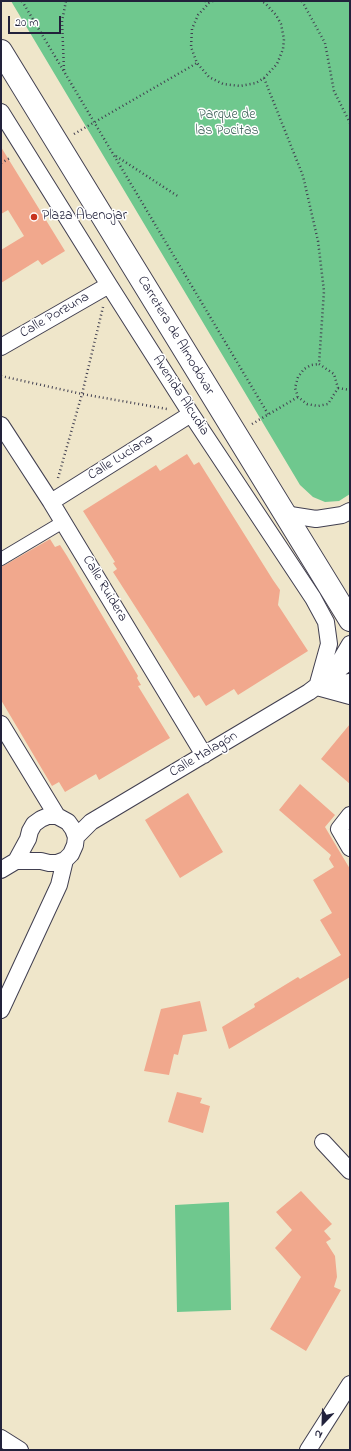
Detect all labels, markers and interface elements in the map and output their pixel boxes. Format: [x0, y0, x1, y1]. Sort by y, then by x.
scale bar [10, 8, 63, 34]
text: 20 m [15, 14, 38, 32]
park label: Parque de las Pocitas [195, 108, 259, 140]
place label: Plaza Abenojar [42, 209, 127, 225]
marker: Plaza Abenojar [29, 212, 39, 222]
street label: Carretera de Almodóvar [133, 273, 217, 399]
street label: Calle Porzuna [18, 289, 92, 343]
street label: Avenida Alcudia [148, 353, 212, 439]
street label: Calle Luciana [85, 431, 157, 485]
street label: Calle Ruidera [78, 553, 130, 625]
street label: Calle Malagón [167, 728, 241, 782]
north arrow [303, 1403, 343, 1443]
text: N [312, 1425, 325, 1443]

